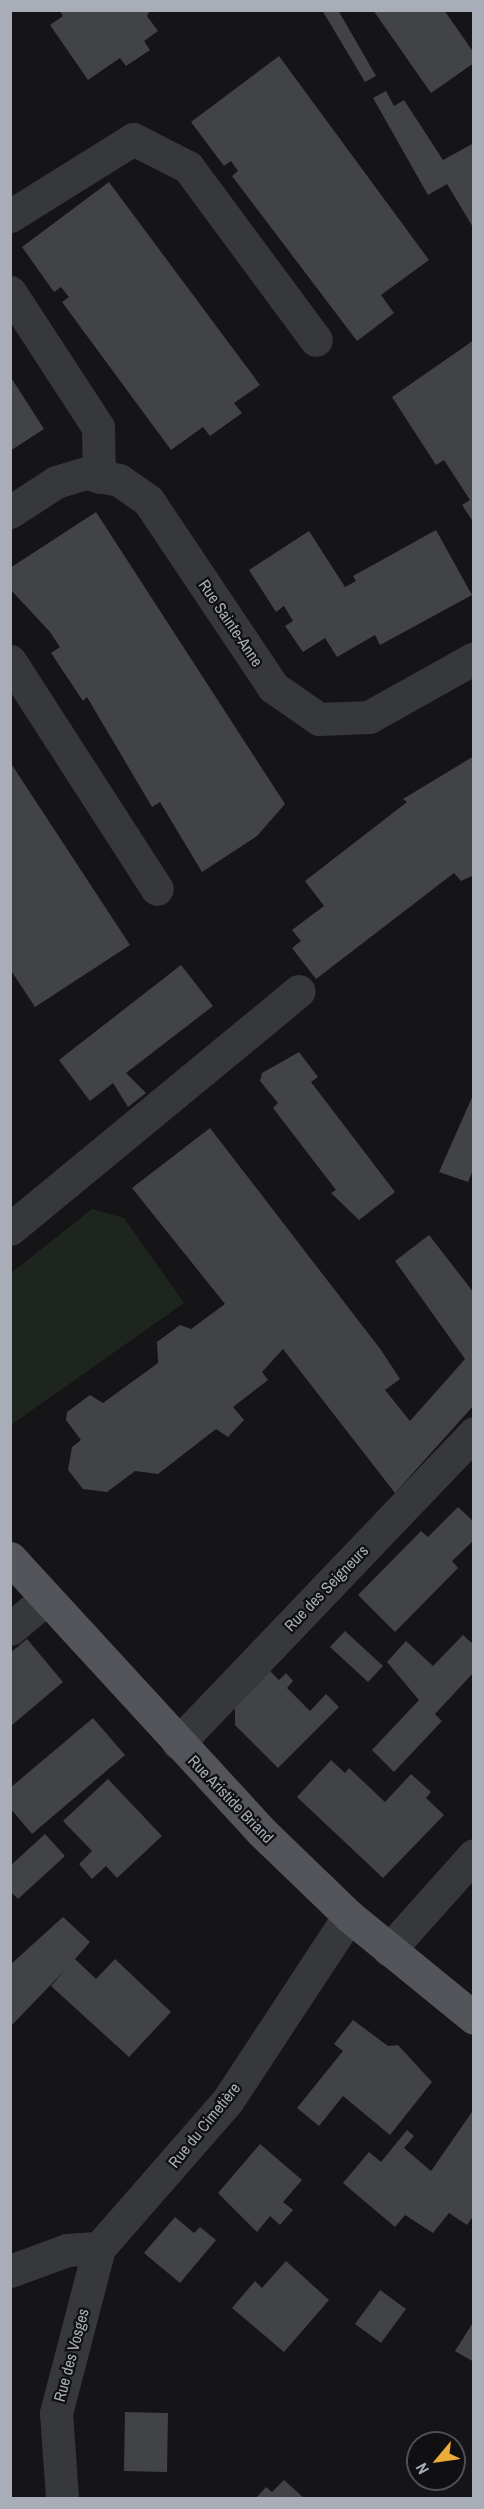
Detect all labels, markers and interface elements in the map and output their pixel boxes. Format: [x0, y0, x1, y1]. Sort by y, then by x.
street label: Rue Sainte-Anne [195, 576, 267, 670]
street label: Rue des Seigneurs [280, 1541, 372, 1635]
street label: Rue Aristide Briand [184, 1751, 278, 1847]
street label: Rue du Cimetière [164, 2079, 244, 2171]
street label: Rue des Vosges [49, 2306, 93, 2404]
north arrow [406, 2431, 466, 2491]
text: N [410, 2459, 434, 2478]

